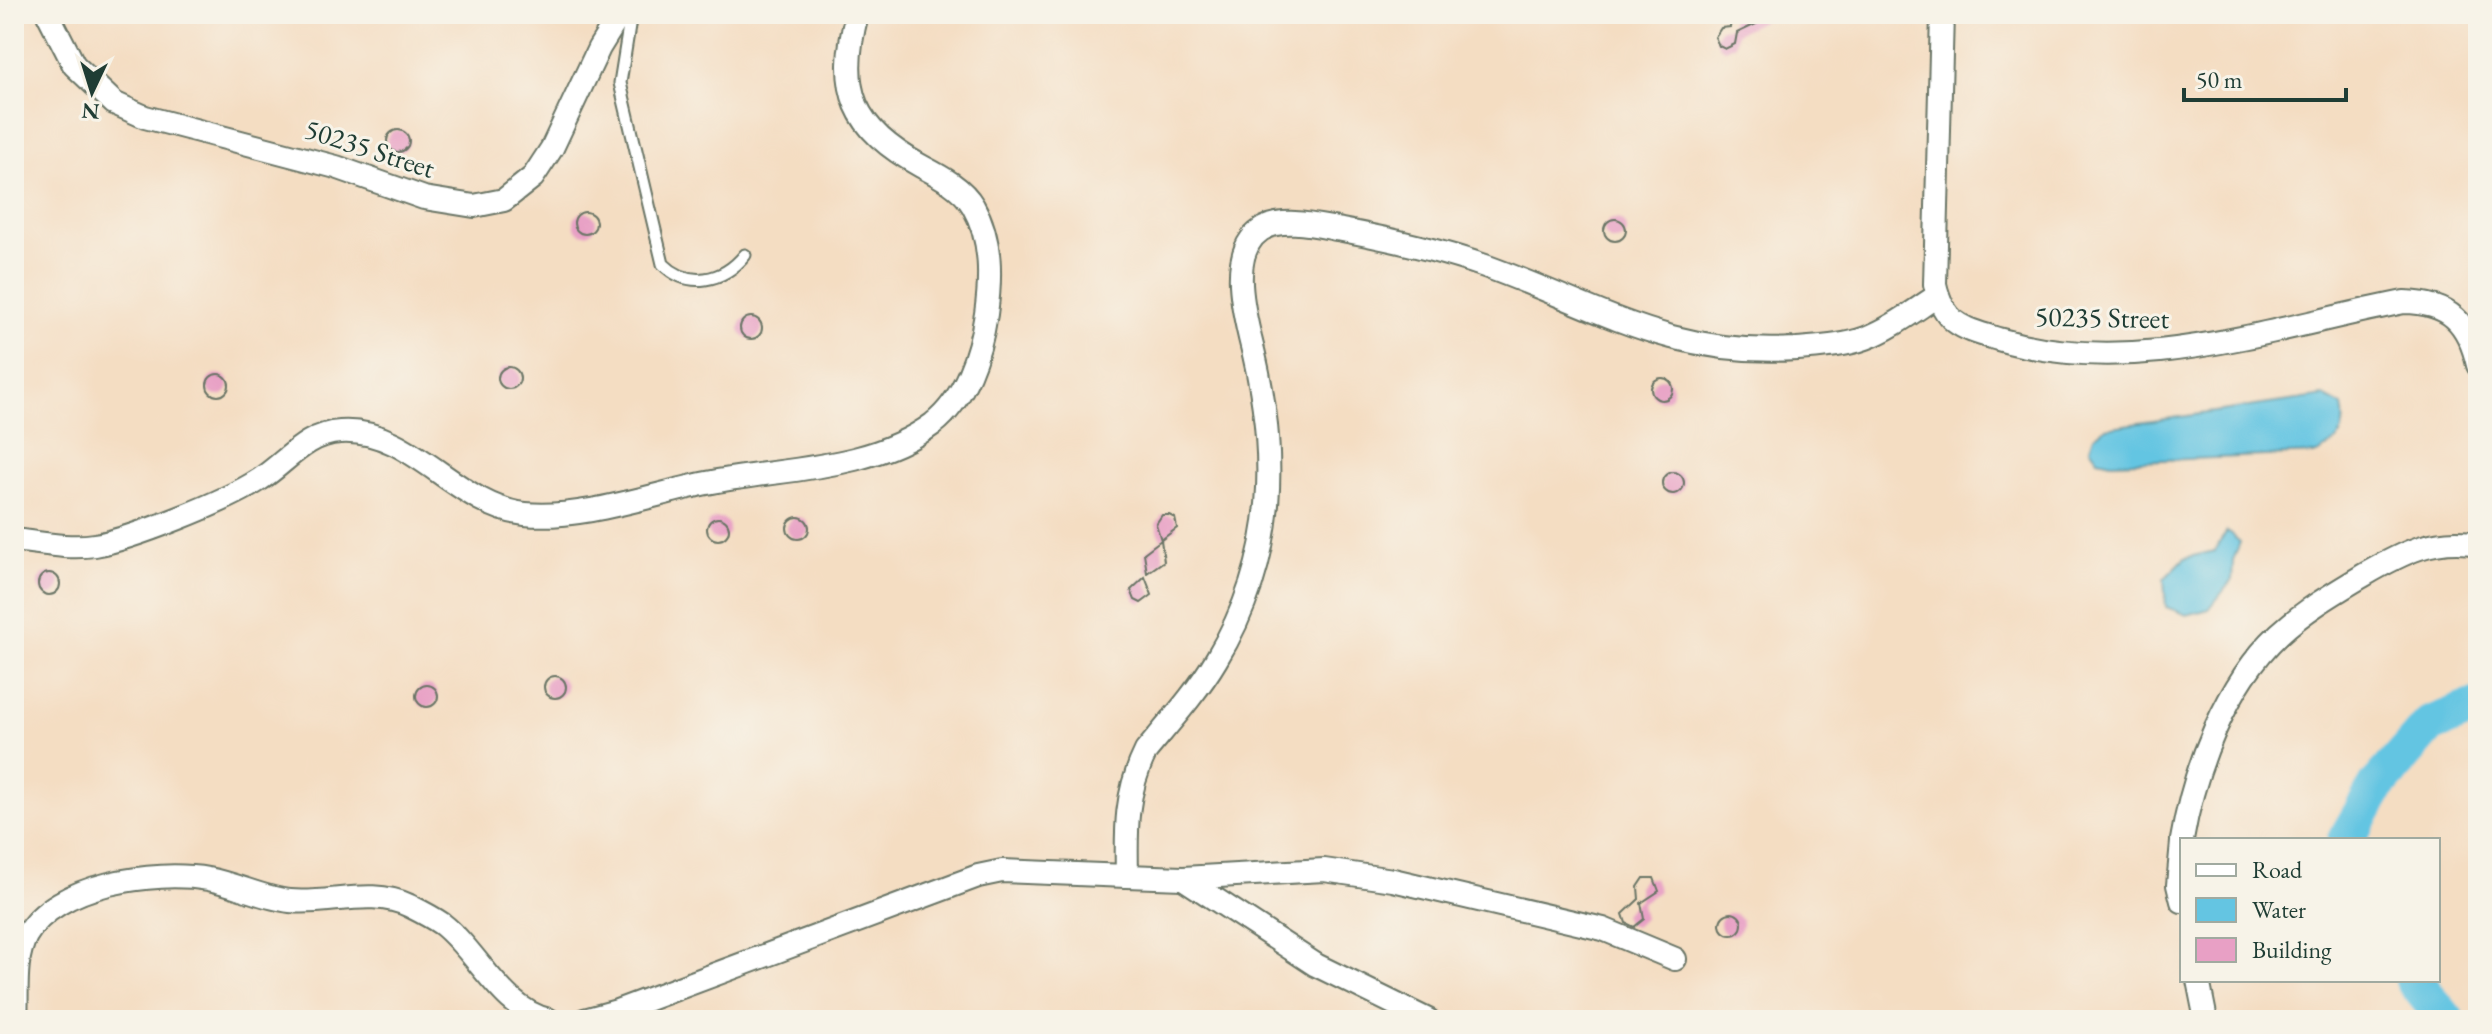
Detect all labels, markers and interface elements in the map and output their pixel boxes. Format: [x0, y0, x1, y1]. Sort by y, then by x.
north arrow [52, 52, 132, 132]
scale bar [2184, 52, 2346, 102]
text: 50 m [2196, 64, 2243, 95]
text: N [81, 96, 101, 127]
street label: 50235 Street [301, 110, 440, 186]
street label: 50235 Street [2035, 298, 2170, 336]
legend [2180, 838, 2440, 982]
text: Road [2252, 854, 2303, 885]
text: Water [2252, 894, 2306, 925]
text: Building [2252, 934, 2332, 965]

